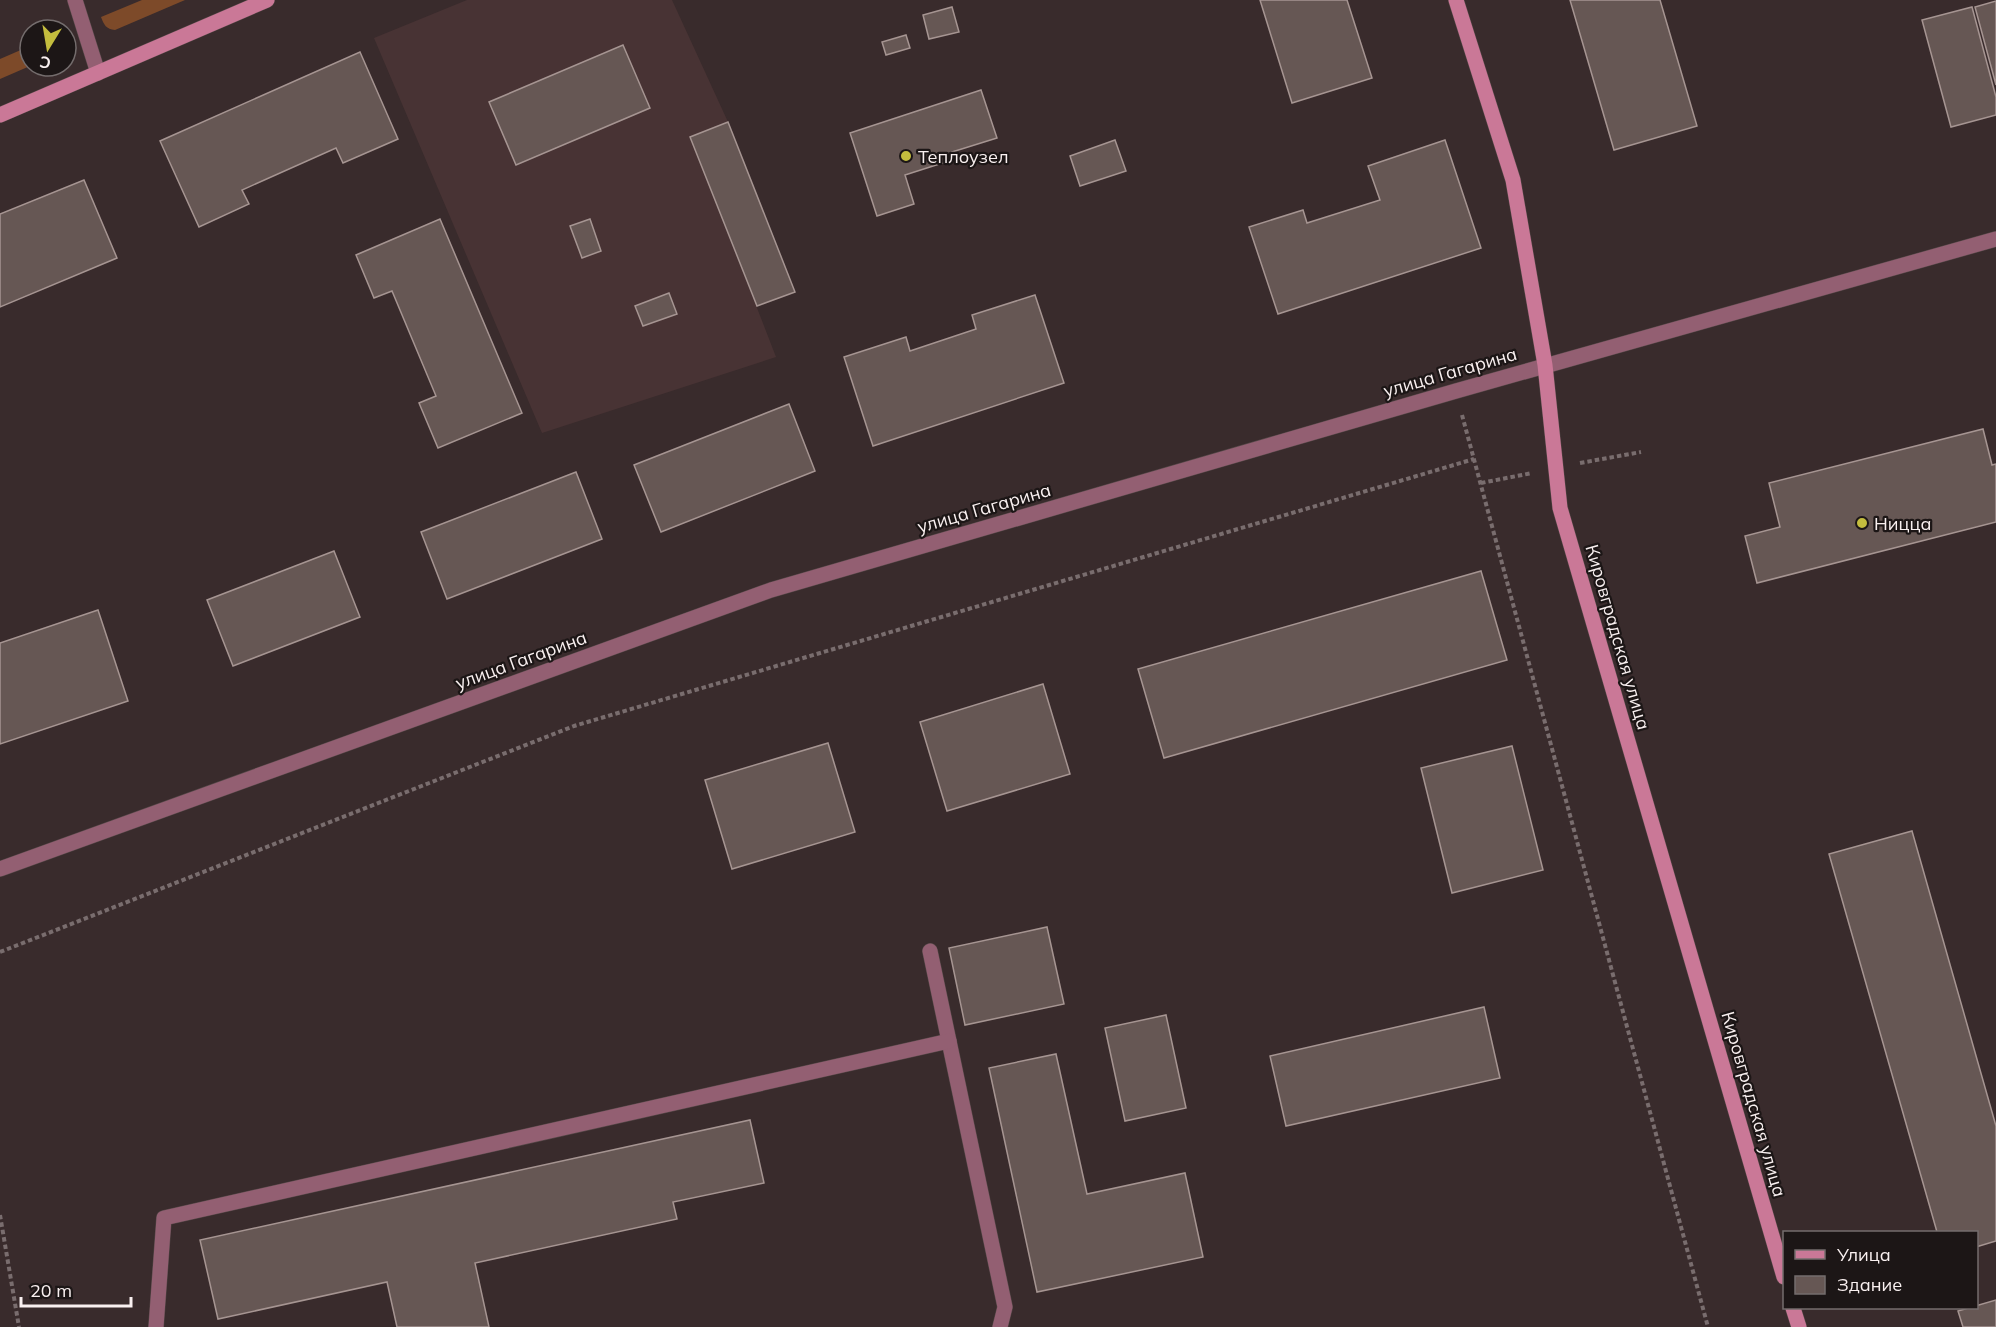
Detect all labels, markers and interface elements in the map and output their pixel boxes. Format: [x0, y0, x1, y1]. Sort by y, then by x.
north arrow [18, 18, 78, 78]
text: С [38, 52, 52, 74]
place label: Теплоузел [918, 145, 1008, 168]
marker: Теплоузел [899, 149, 913, 163]
street label: улица Гагарина [1380, 342, 1520, 402]
street label: улица Гагарина [914, 478, 1054, 538]
place label: Ницца [1874, 512, 1931, 535]
marker: Ницца [1855, 516, 1869, 530]
street label: Кировградская улица [1581, 542, 1655, 732]
street label: улица Гагарина [452, 626, 590, 694]
street label: Кировградская улица [1717, 1009, 1791, 1199]
legend [1783, 1231, 1978, 1309]
text: Улица [1836, 1243, 1891, 1266]
scale bar [21, 1270, 130, 1308]
text: Здание [1837, 1273, 1902, 1296]
text: 20 m [30, 1279, 72, 1302]

